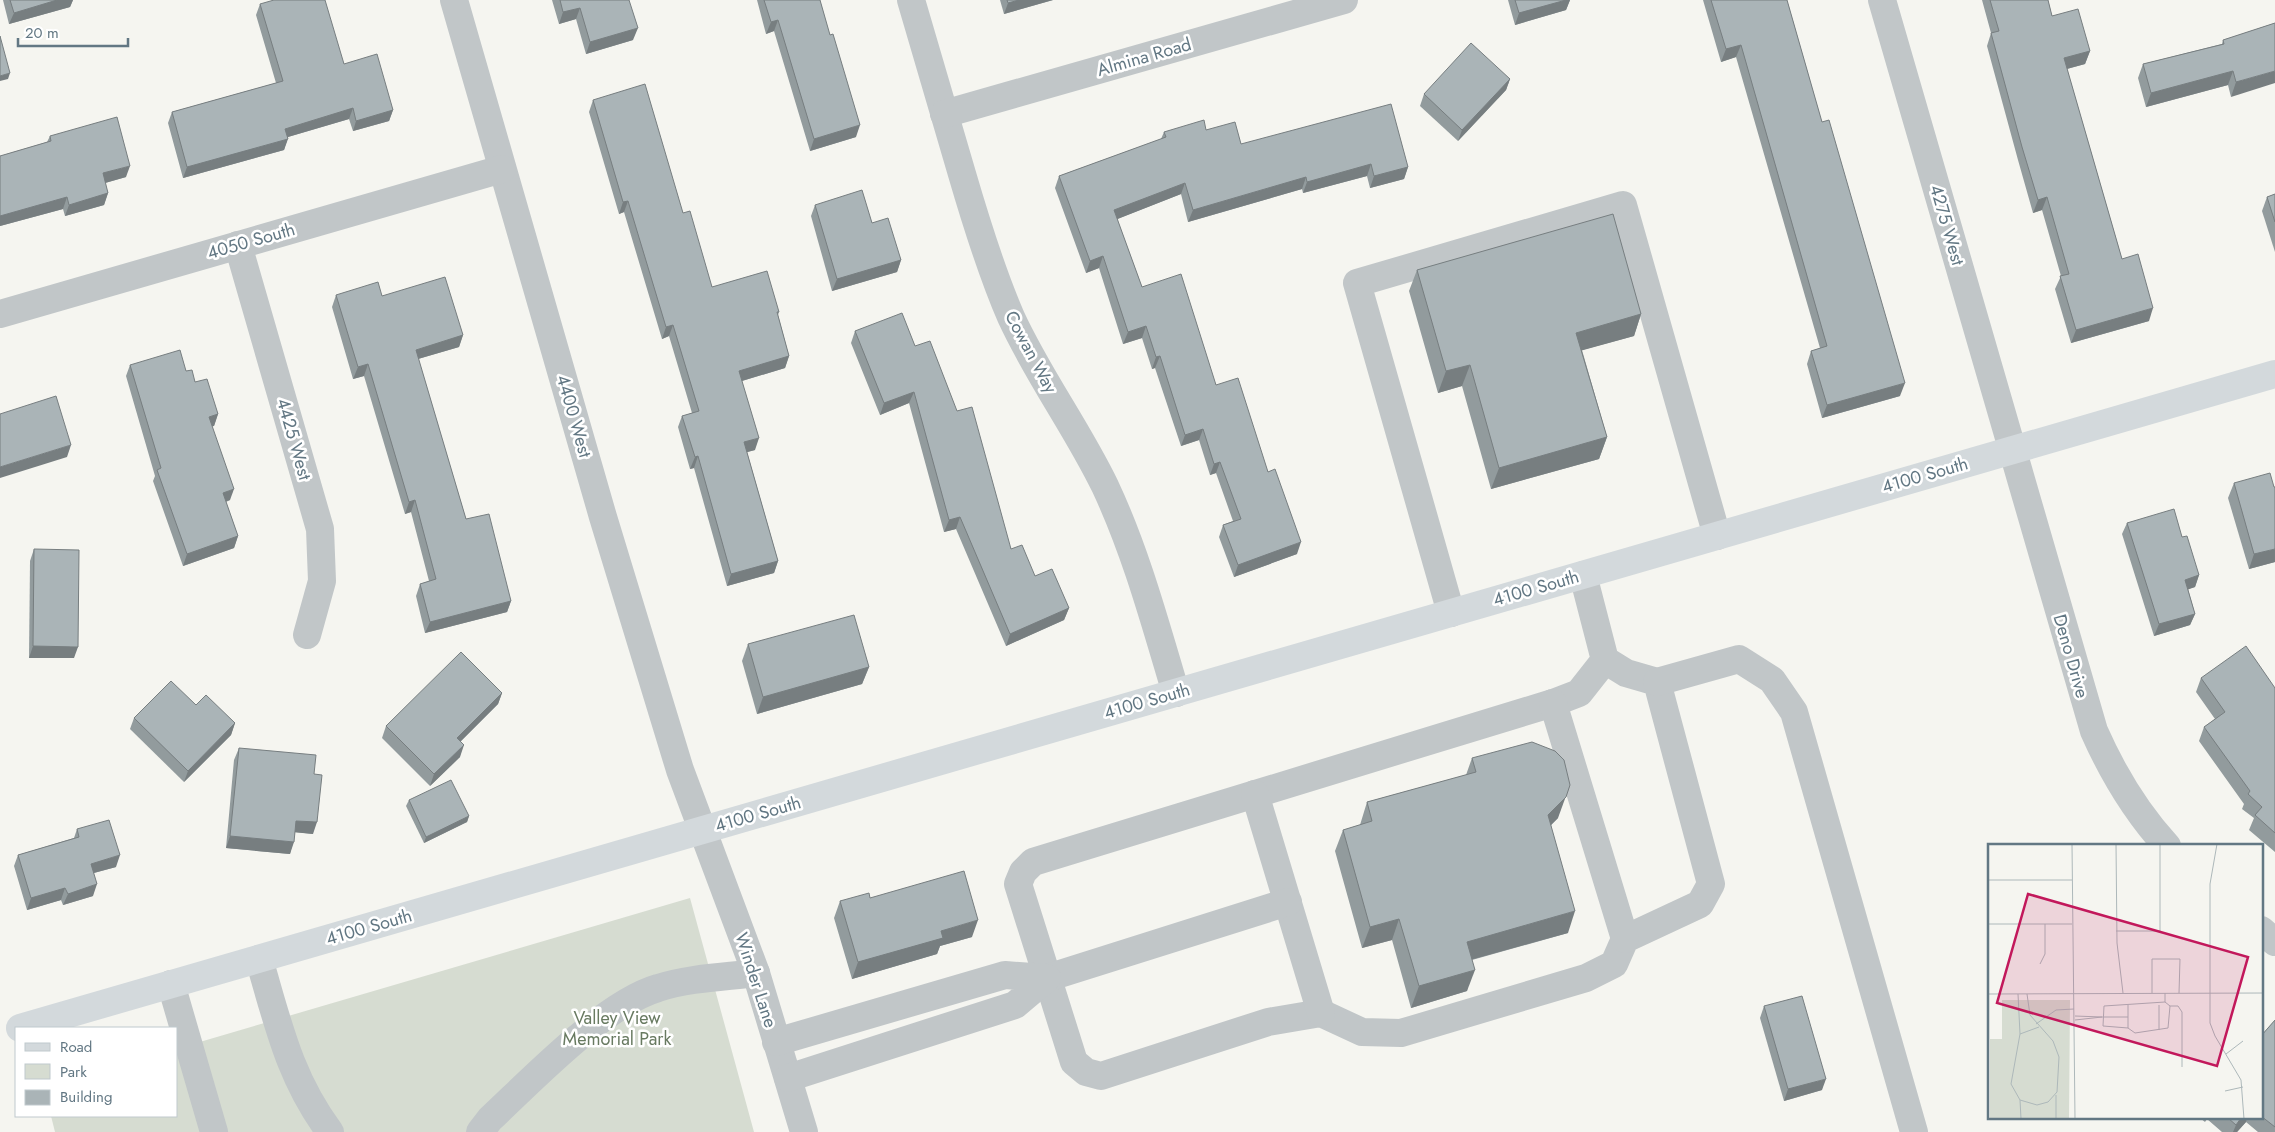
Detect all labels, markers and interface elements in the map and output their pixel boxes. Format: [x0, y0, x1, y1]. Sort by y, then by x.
scale bar [18, 15, 128, 47]
text: 20 m [25, 22, 59, 44]
street label: Almina Road [1094, 31, 1194, 83]
street label: 4275 West [1923, 182, 1971, 269]
street label: 4050 South [204, 216, 298, 266]
street label: Cowan Way [998, 306, 1064, 398]
street label: 4400 West [550, 371, 598, 461]
street label: 4425 West [270, 395, 318, 484]
street label: 4100 South [1879, 450, 1971, 500]
street label: 4100 South [1490, 563, 1582, 613]
street label: Deno Drive [2047, 611, 2095, 701]
street label: 4100 South [1101, 676, 1193, 726]
street label: 4100 South [712, 789, 804, 839]
inset map [1988, 844, 2262, 1120]
street label: 4100 South [323, 902, 415, 952]
street label: Winder Lane [728, 929, 784, 1031]
park label: Valley View Memorial Park [563, 1005, 671, 1052]
legend [15, 1027, 178, 1117]
text: Road [60, 1036, 92, 1058]
text: Park [60, 1061, 87, 1083]
text: Building [60, 1086, 112, 1108]

